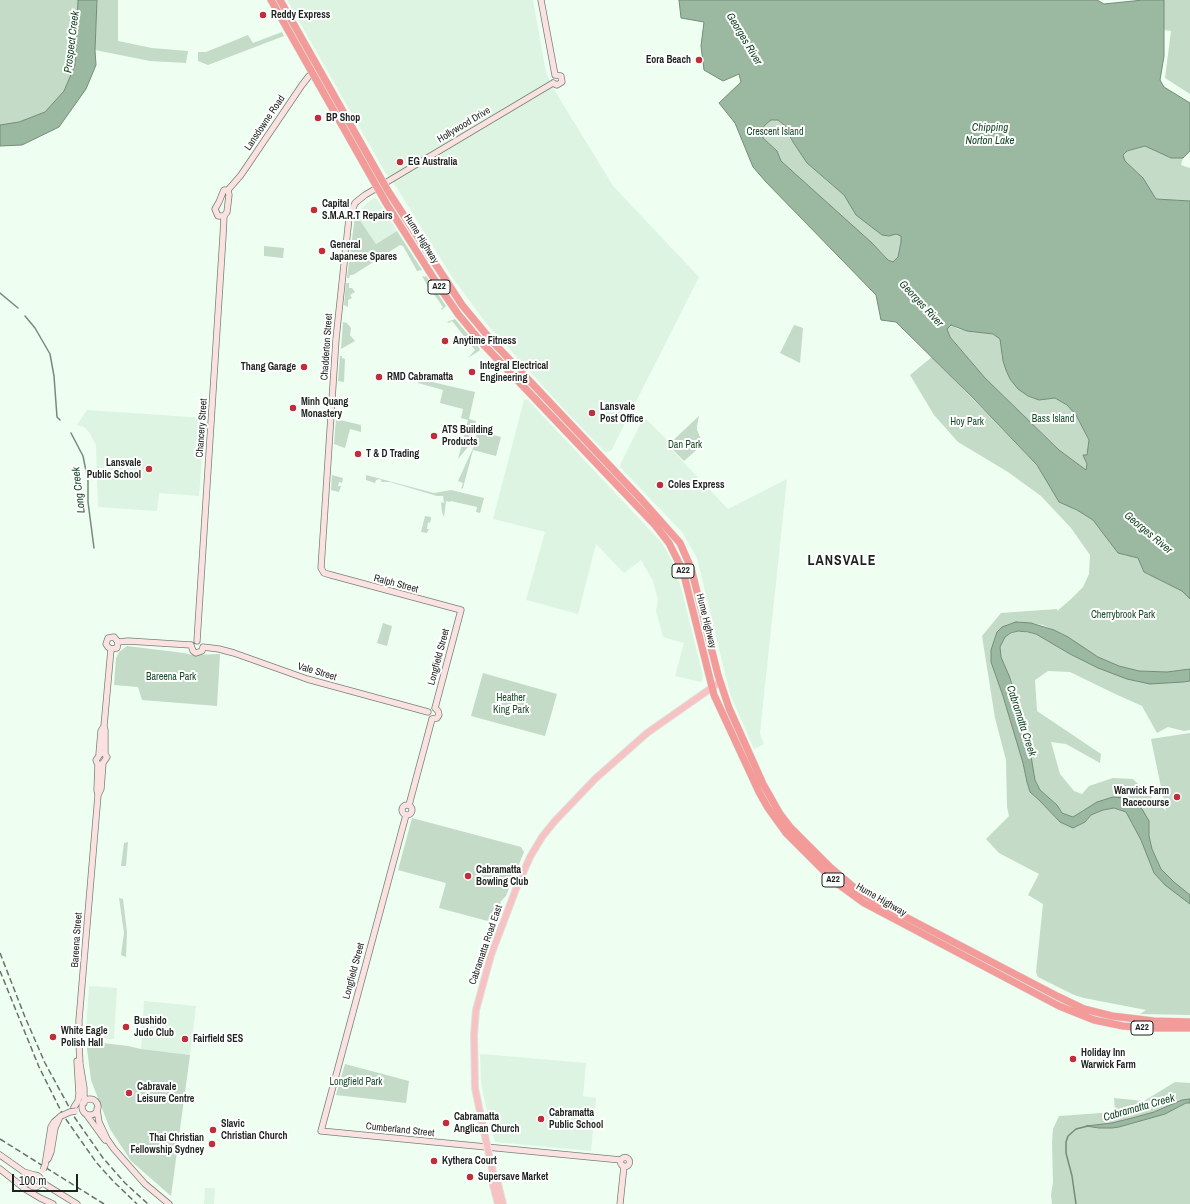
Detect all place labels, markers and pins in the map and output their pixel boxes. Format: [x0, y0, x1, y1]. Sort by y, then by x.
place label: Reddy Express [271, 9, 330, 21]
marker: Reddy Express [258, 10, 268, 20]
place label: Eora Beach [646, 54, 691, 66]
marker: Eora Beach [694, 55, 704, 65]
place label: BP Shop [326, 112, 360, 124]
marker: BP Shop [313, 113, 323, 123]
place label: EG Australia [408, 156, 457, 168]
marker: EG Australia [395, 157, 405, 167]
place label: Capital S.M.A.R.T Repairs [322, 198, 393, 222]
marker: Capital S.M.A.R.T Repairs [309, 205, 319, 215]
place label: General Japanese Spares [330, 239, 397, 262]
marker: General Japanese Spares [317, 246, 327, 256]
place label: Anytime Fitness [453, 335, 516, 347]
marker: Anytime Fitness [440, 336, 450, 346]
place label: Integral Electrical Engineering [480, 360, 548, 384]
place label: Thang Garage [241, 361, 296, 373]
marker: Thang Garage [299, 362, 309, 372]
marker: Integral Electrical Engineering [467, 367, 477, 377]
place label: RMD Cabramatta [387, 371, 453, 383]
marker: RMD Cabramatta [374, 372, 384, 382]
place label: Minh Quang Monastery [301, 396, 348, 420]
place label: Lansvale Post Office [600, 401, 643, 424]
marker: Minh Quang Monastery [288, 403, 298, 413]
marker: Lansvale Post Office [587, 408, 597, 418]
place label: ATS Building Products [442, 424, 493, 448]
marker: ATS Building Products [429, 431, 439, 441]
place label: T & D Trading [366, 448, 419, 460]
marker: T & D Trading [353, 449, 363, 459]
place label: Lansvale Public School [87, 457, 141, 480]
marker: Lansvale Public School [144, 464, 154, 474]
place label: Coles Express [668, 479, 725, 491]
marker: Coles Express [655, 480, 665, 490]
place label: Warwick Farm Racecourse [1114, 785, 1169, 808]
marker: Warwick Farm Racecourse [1172, 792, 1182, 802]
place label: Cabramatta Bowling Club [476, 864, 528, 888]
marker: Cabramatta Bowling Club [463, 871, 473, 881]
place label: Bushido Judo Club [134, 1015, 174, 1038]
marker: Bushido Judo Club [121, 1022, 131, 1032]
place label: White Eagle Polish Hall [61, 1025, 107, 1048]
marker: White Eagle Polish Hall [48, 1032, 58, 1042]
place label: Fairfield SES [193, 1033, 243, 1045]
marker: Fairfield SES [180, 1034, 190, 1044]
place label: Holiday Inn Warwick Farm [1081, 1047, 1136, 1070]
marker: Holiday Inn Warwick Farm [1068, 1054, 1078, 1064]
place label: Cabravale Leisure Centre [137, 1081, 194, 1104]
marker: Cabravale Leisure Centre [124, 1088, 134, 1098]
place label: Cabramatta Public School [549, 1107, 603, 1130]
place label: Cabramatta Anglican Church [454, 1111, 520, 1134]
marker: Cabramatta Public School [536, 1114, 546, 1124]
place label: Slavic Christian Church [221, 1118, 288, 1142]
marker: Cabramatta Anglican Church [441, 1118, 451, 1128]
marker: Slavic Christian Church [208, 1125, 218, 1135]
place label: Thai Christian Fellowship Sydney [131, 1132, 204, 1156]
marker: Thai Christian Fellowship Sydney [207, 1139, 217, 1149]
place label: Kythera Court [442, 1155, 497, 1167]
marker: Kythera Court [429, 1156, 439, 1166]
place label: Supersave Market [478, 1171, 548, 1183]
marker: Supersave Market [465, 1172, 475, 1182]

